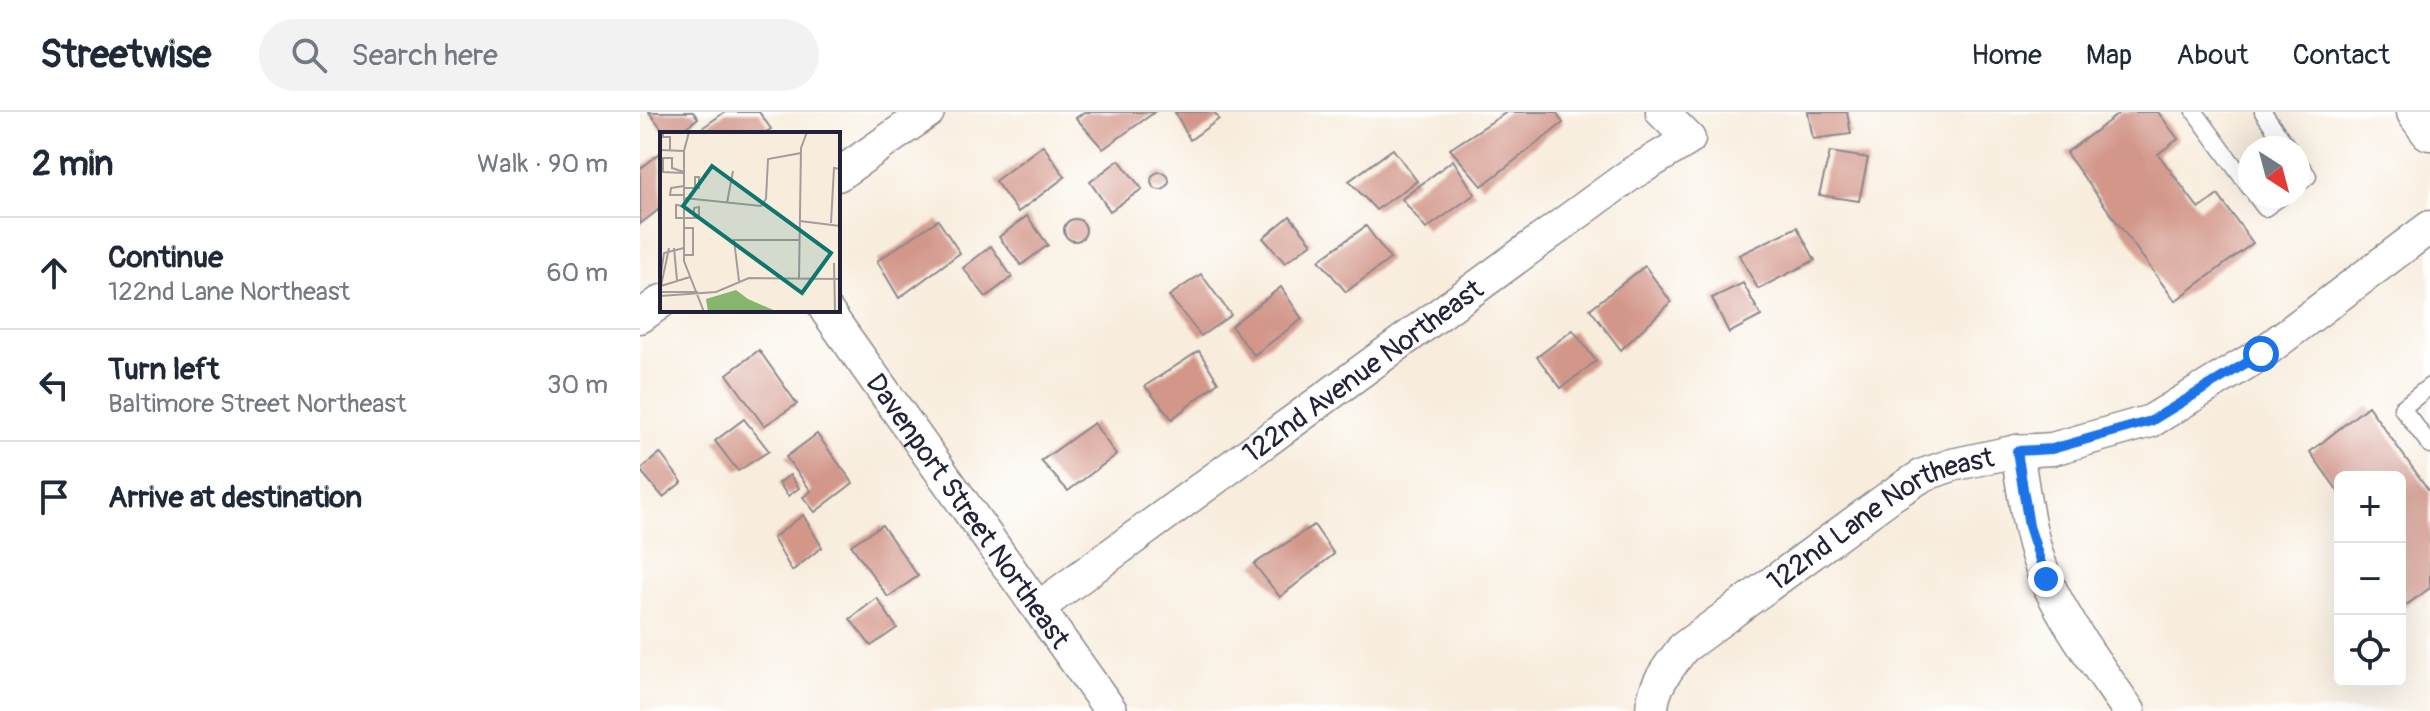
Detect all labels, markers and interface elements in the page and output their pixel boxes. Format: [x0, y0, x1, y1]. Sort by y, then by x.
search box [259, 19, 819, 91]
text: Streetwise [40, 31, 211, 79]
icon: search [287, 33, 331, 77]
text: Search here [351, 37, 498, 74]
text: Home [1971, 38, 2042, 73]
text: Map [2086, 38, 2132, 73]
text: About [2176, 38, 2249, 73]
text: Contact [2293, 38, 2390, 73]
inset map [660, 132, 840, 312]
north arrow [2238, 136, 2310, 208]
text: 2 min [32, 143, 114, 186]
text: Walk · 90 m [477, 148, 608, 180]
text: Continue [108, 239, 223, 276]
icon: ahead [32, 251, 76, 295]
text: 60 m [546, 257, 608, 289]
street label: 122nd Avenue Northeast [1236, 272, 1491, 471]
text: 122nd Lane Northeast [108, 276, 350, 308]
route start [2243, 336, 2279, 372]
text: Turn left [108, 351, 219, 388]
icon: left [32, 363, 76, 407]
street label: Davenport Street Northeast [858, 367, 1077, 656]
text: 30 m [547, 369, 608, 401]
text: Baltimore Street Northeast [108, 388, 406, 420]
street label: 122nd Lane Northeast [1761, 440, 1998, 599]
map controls [2334, 471, 2406, 687]
button: + [2334, 471, 2406, 543]
icon: arrive [32, 475, 76, 519]
text: Arrive at destination [108, 479, 362, 516]
button: − [2334, 543, 2406, 615]
route end [2028, 561, 2064, 597]
button: locate [2334, 615, 2406, 687]

